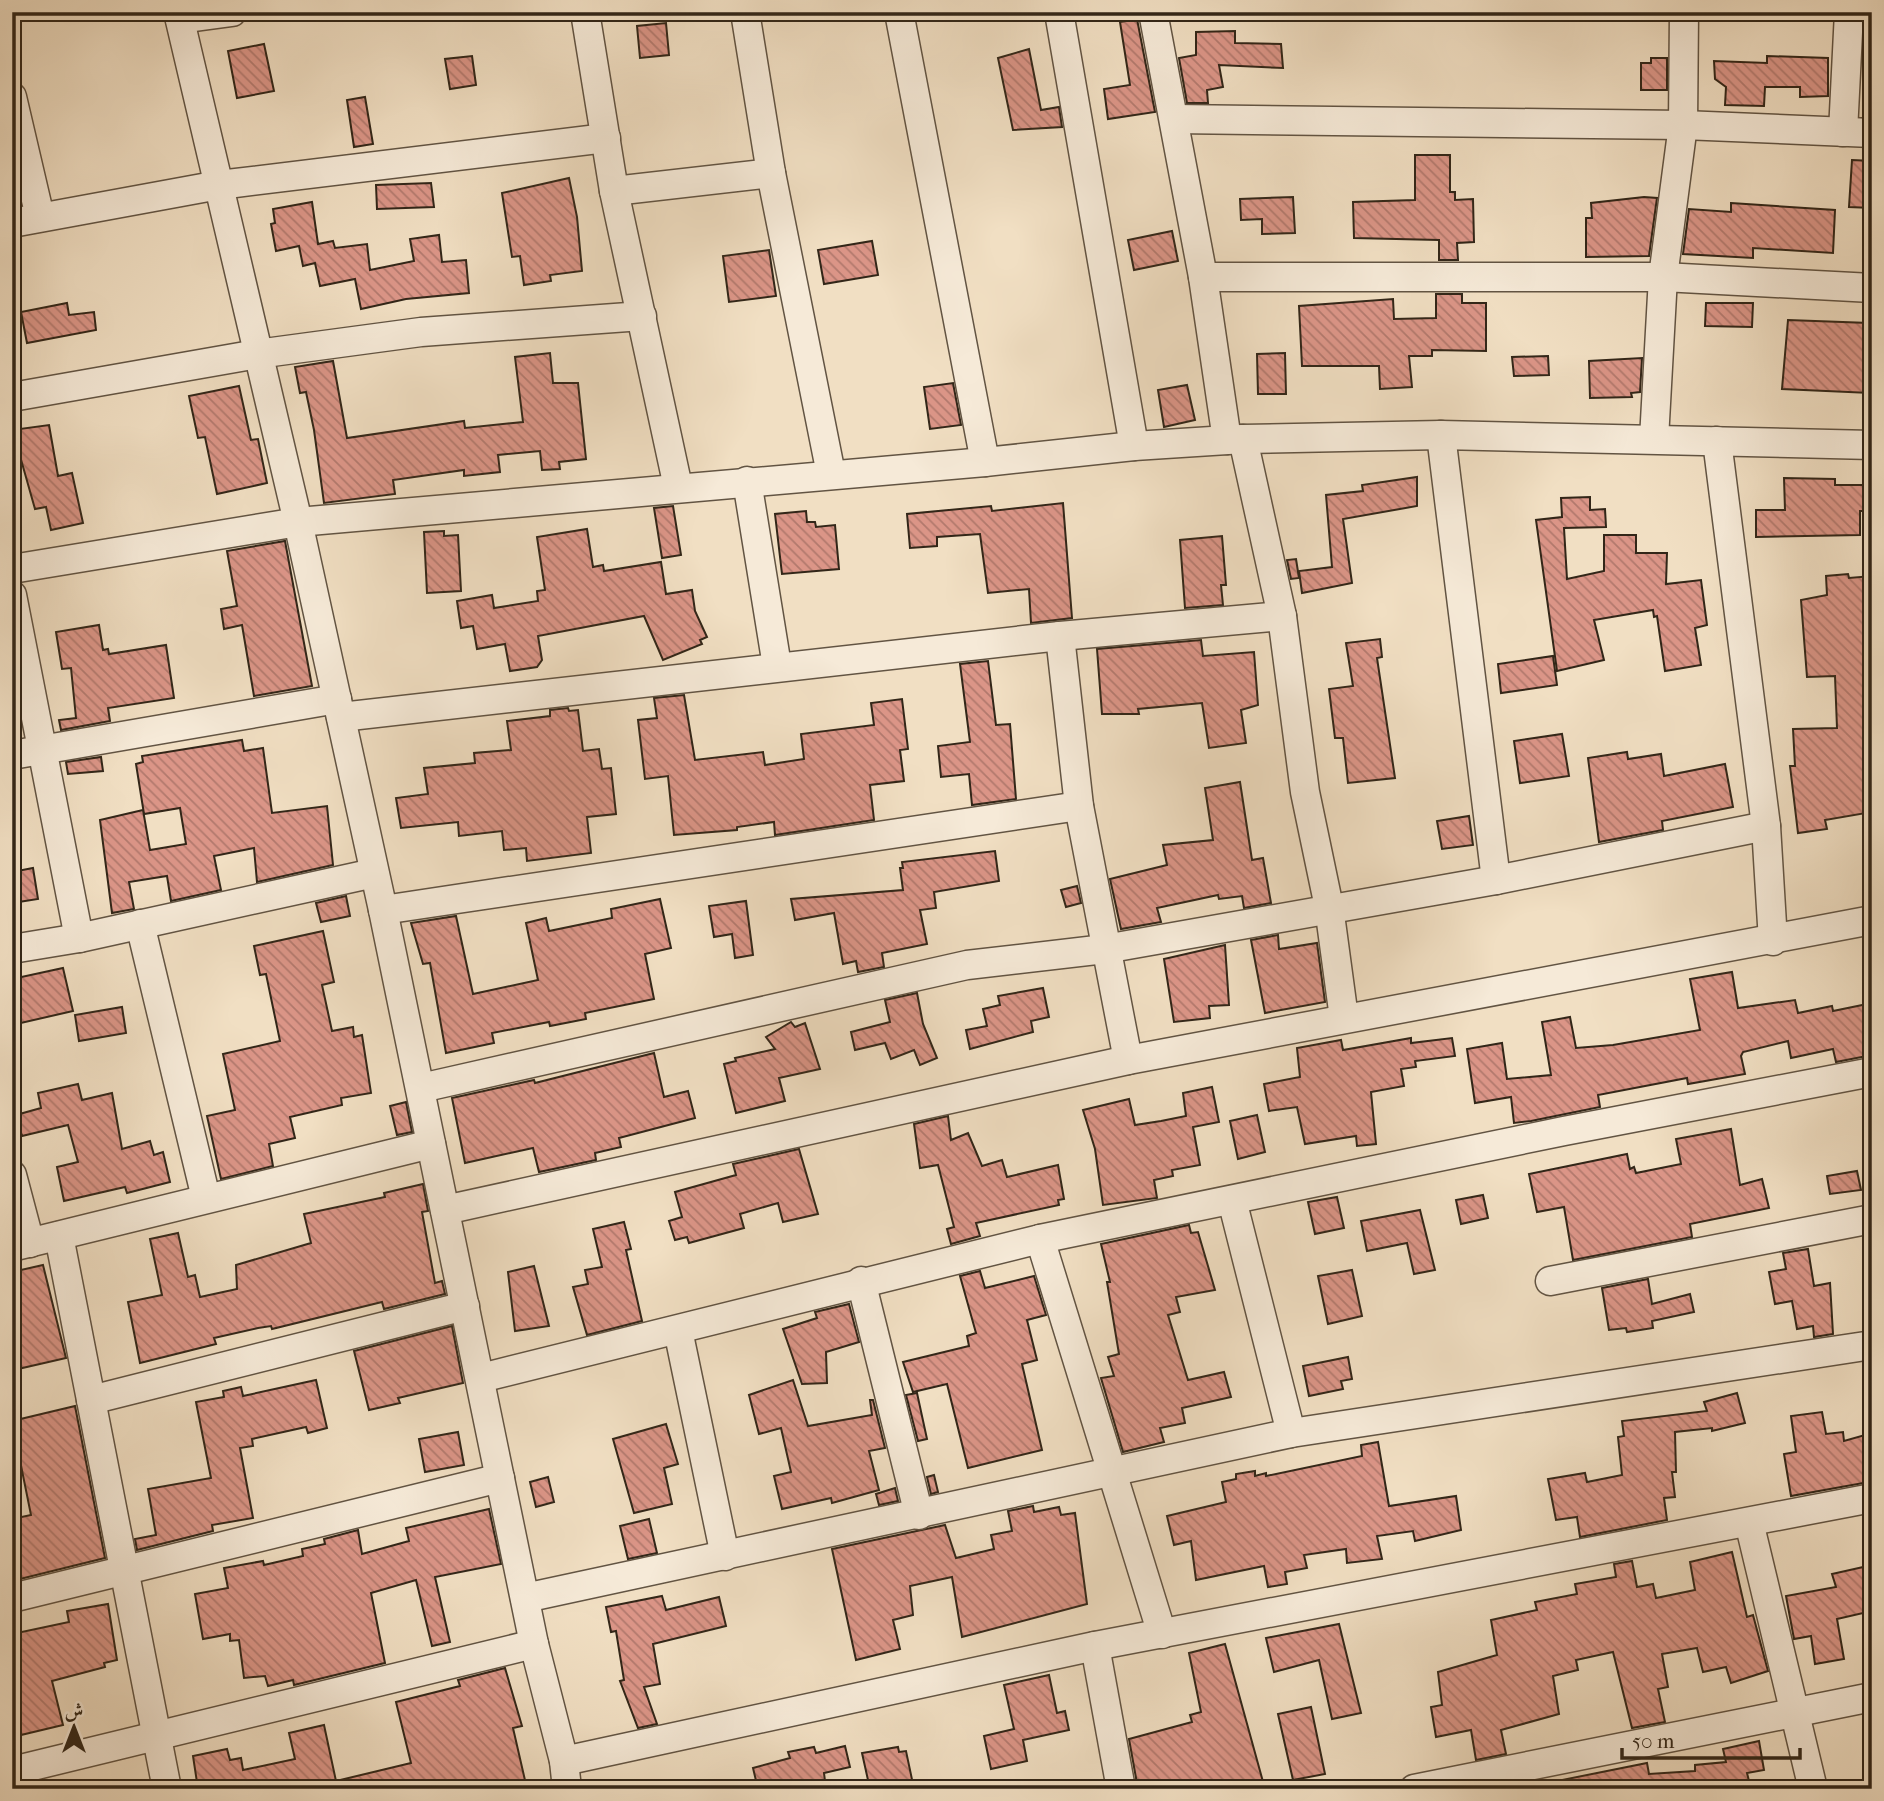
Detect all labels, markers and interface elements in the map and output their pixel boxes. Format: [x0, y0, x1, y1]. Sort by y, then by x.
north arrow [38, 1692, 108, 1762]
text: ش [65, 1700, 83, 1722]
scale bar [1622, 1717, 1800, 1761]
text: 50 m [1632, 1729, 1675, 1753]

